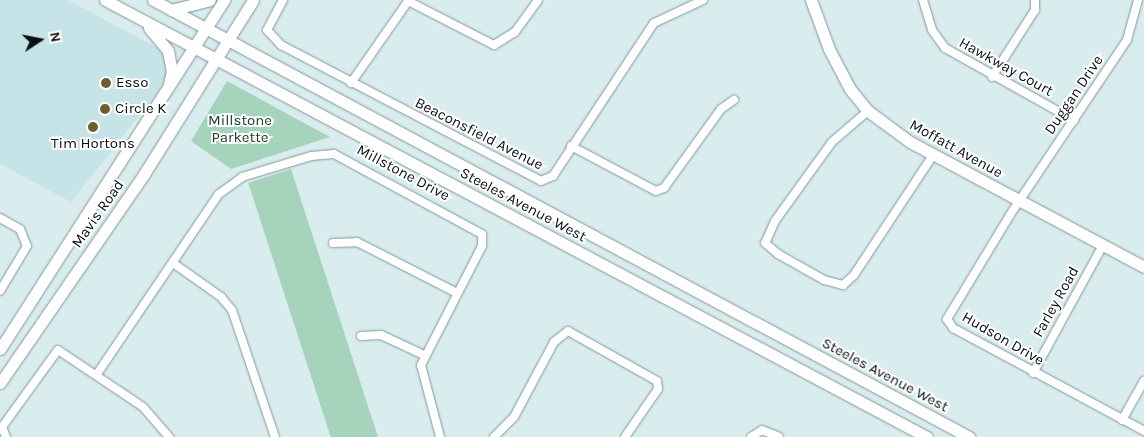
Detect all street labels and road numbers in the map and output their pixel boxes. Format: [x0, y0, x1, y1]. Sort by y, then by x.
street label: Hawkway Court [956, 34, 1056, 100]
street label: Duggan Drive [1041, 52, 1107, 138]
street label: Beaconsfield Avenue [412, 94, 546, 174]
street label: Moffatt Avenue [906, 116, 1006, 182]
street label: Millstone Drive [353, 141, 453, 205]
street label: Steeles Avenue West [457, 164, 589, 246]
street label: Mavis Road [68, 177, 128, 251]
street label: Farley Road [1029, 263, 1083, 341]
street label: Hudson Drive [959, 308, 1047, 370]
street label: Steeles Avenue West [819, 334, 951, 416]

